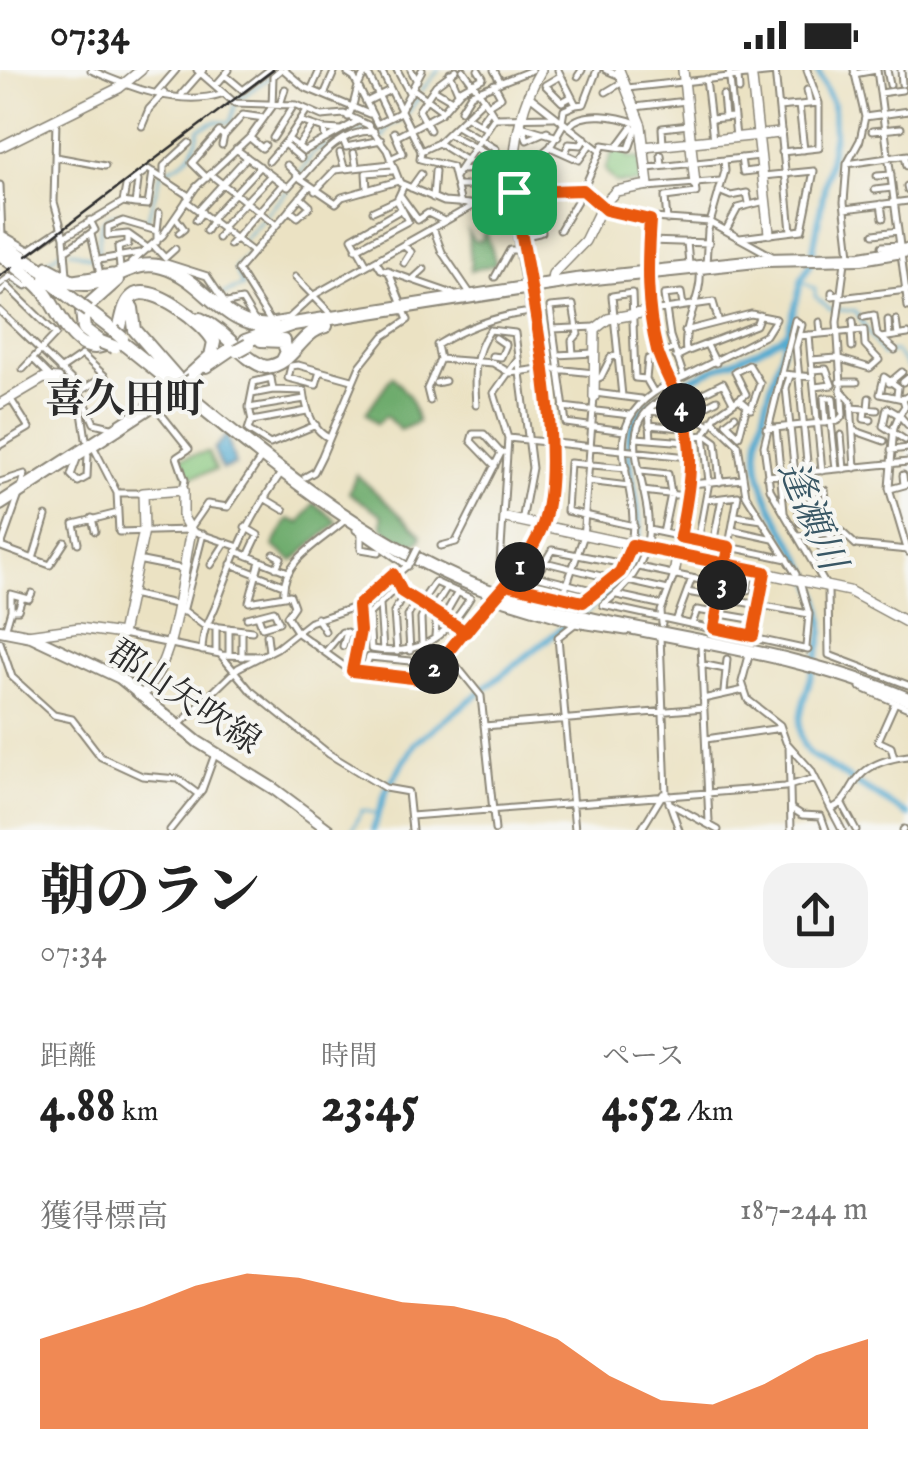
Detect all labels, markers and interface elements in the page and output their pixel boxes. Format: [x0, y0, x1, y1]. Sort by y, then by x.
text: 07:34 [50, 11, 129, 59]
pin [472, 150, 557, 235]
icon: arrive [487, 165, 542, 220]
district label: 喜久田町 [45, 376, 205, 427]
pin: 4 [656, 383, 706, 433]
text: 4 [674, 390, 688, 425]
water label: 逢瀬川 [766, 454, 856, 582]
pin: 1 [495, 542, 545, 592]
text: 1 [515, 549, 525, 584]
pin: 3 [697, 560, 747, 610]
text: 3 [717, 567, 727, 602]
street label: 郡山矢吹線 [98, 630, 269, 766]
pin: 2 [409, 644, 459, 694]
text: 2 [427, 651, 441, 686]
text: 朝のラン [40, 859, 260, 929]
button: share [763, 863, 868, 968]
text: 07:34 [40, 932, 107, 973]
text: 距離 [40, 1040, 96, 1075]
text: 時間 [321, 1040, 377, 1075]
text: ペース [602, 1040, 685, 1075]
text: 4.88 [40, 1075, 116, 1138]
text: 23:45 [321, 1075, 419, 1138]
text: 4:52 [602, 1075, 681, 1138]
text: km [116, 1095, 158, 1130]
text: /km [681, 1095, 733, 1130]
text: 187–244 m [740, 1190, 868, 1231]
text: 獲得標高 [40, 1198, 168, 1239]

